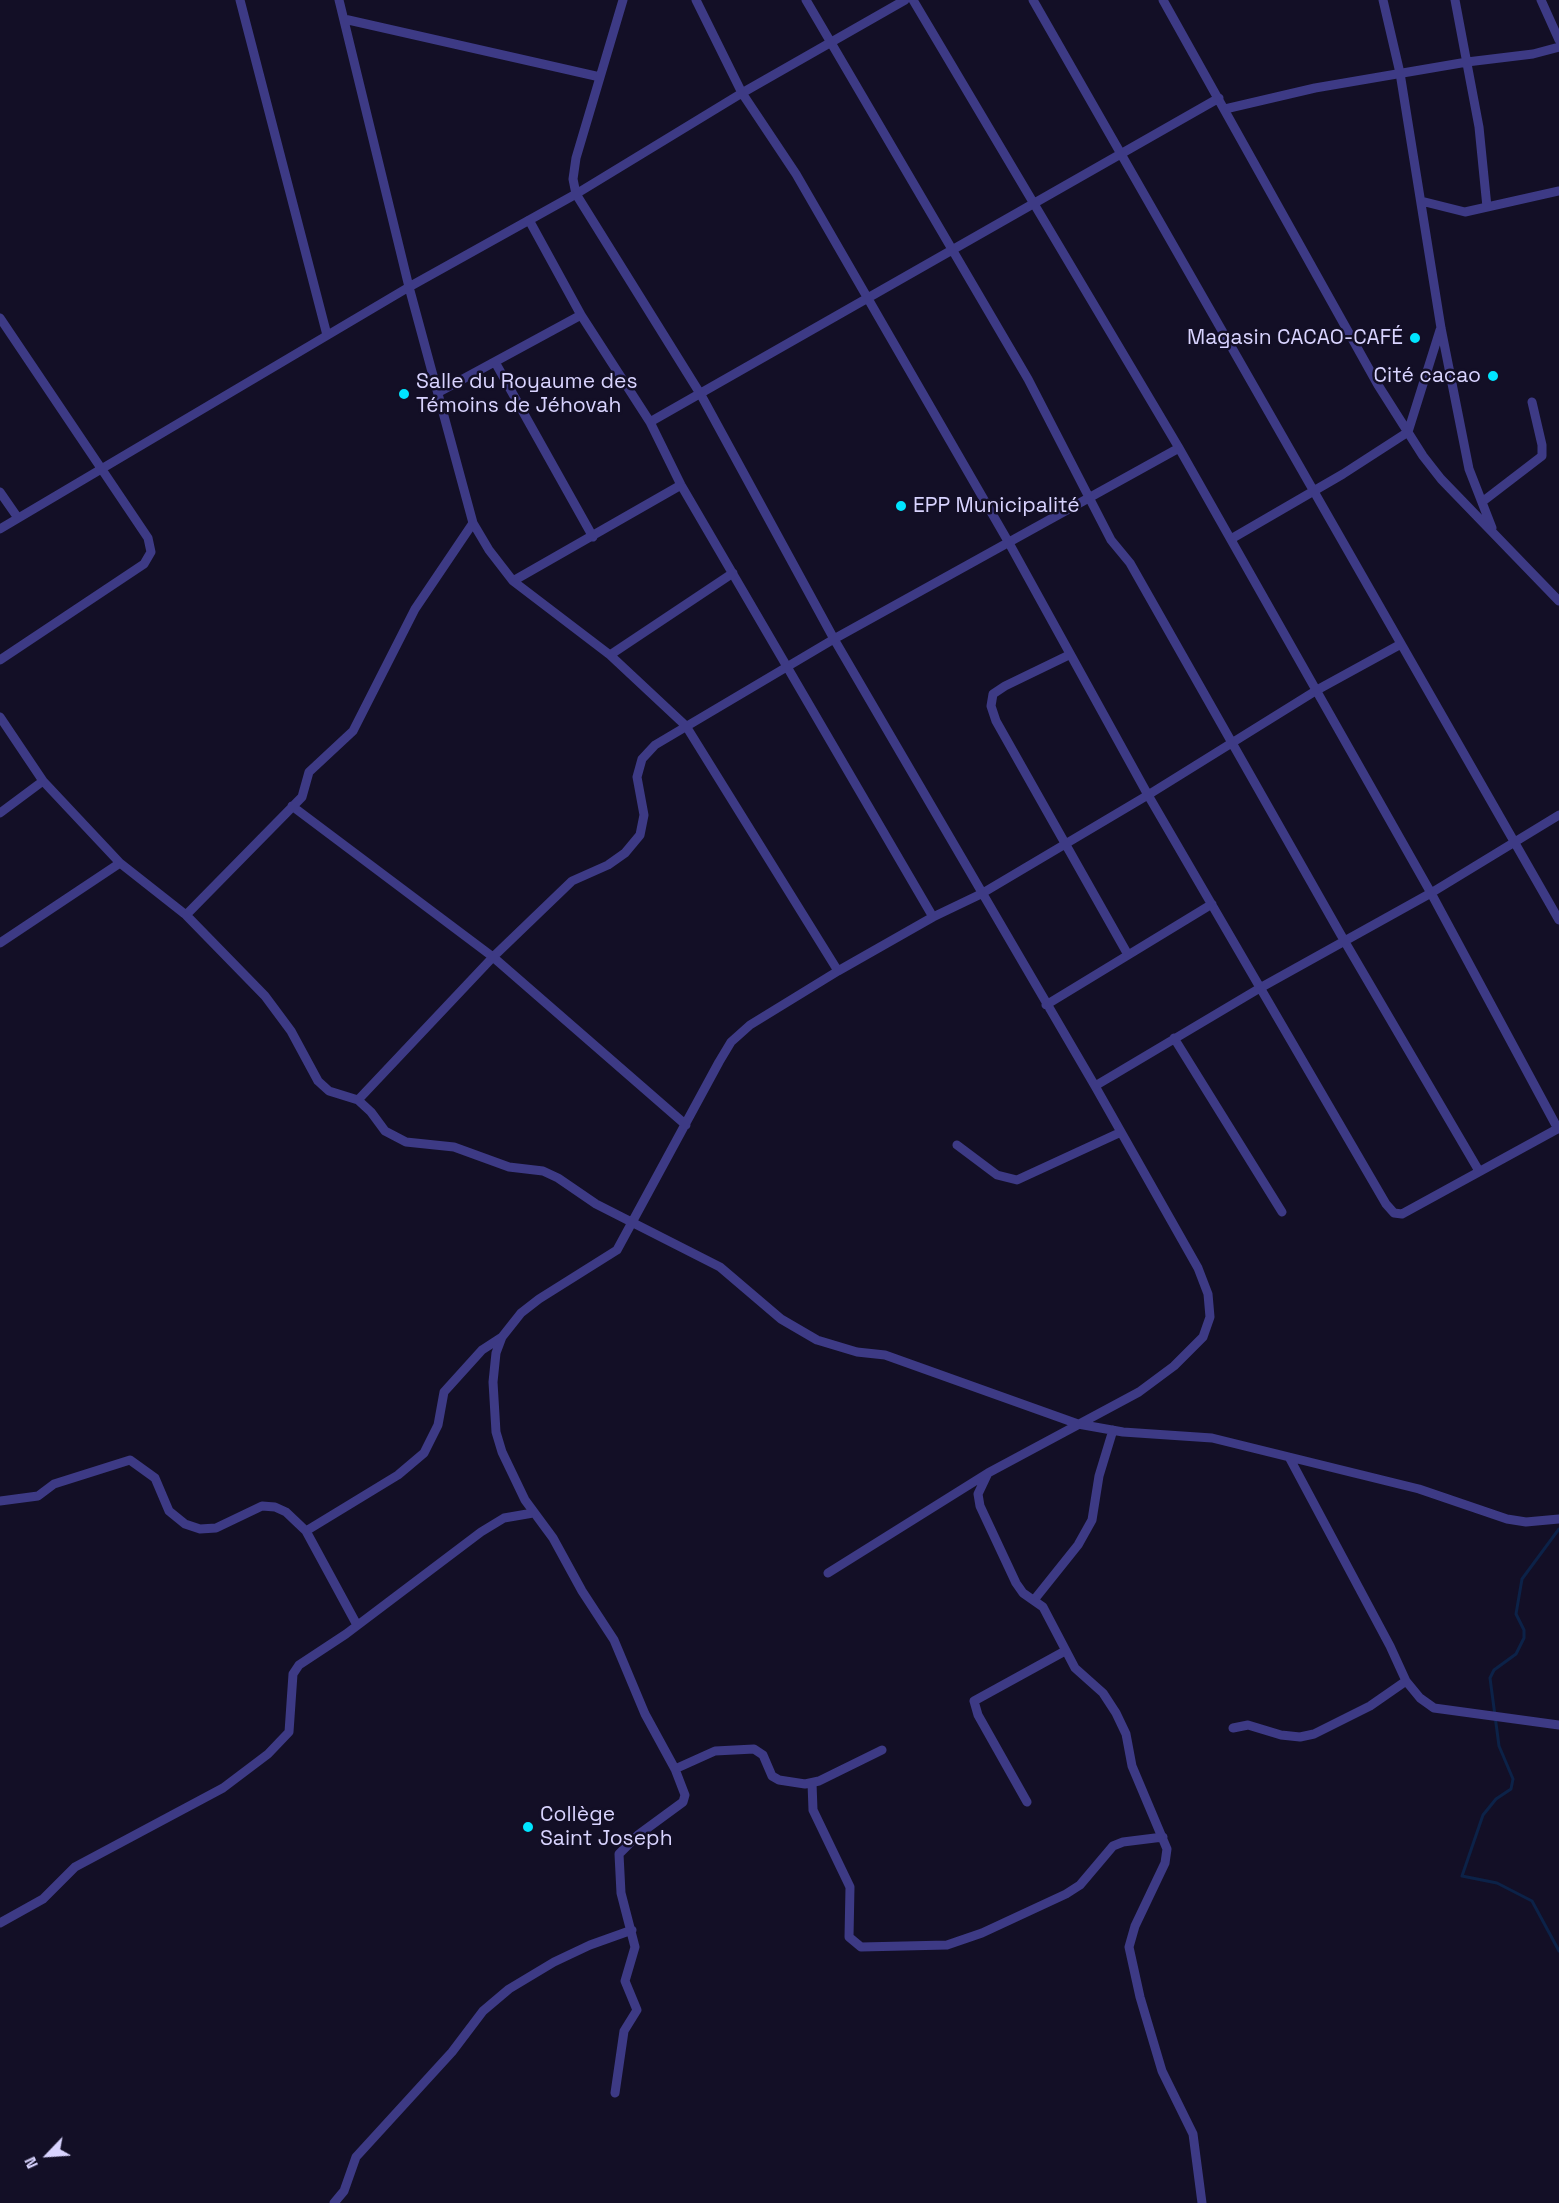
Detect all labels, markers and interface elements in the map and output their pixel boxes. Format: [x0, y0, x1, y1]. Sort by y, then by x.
place label: Magasin CACAO-CAFÉ [1187, 325, 1403, 351]
marker: Magasin CACAO-CAFÉ [1408, 331, 1422, 345]
place label: Cité cacao [1374, 363, 1481, 389]
place label: Salle du Royaume des Témoins de Jéhovah [416, 369, 637, 419]
marker: Cité cacao [1486, 369, 1500, 383]
marker: Salle du Royaume des Témoins de Jéhovah [397, 387, 411, 401]
place label: EPP Municipalité [913, 493, 1080, 519]
marker: EPP Municipalité [894, 499, 908, 513]
place label: Collège Saint Joseph [540, 1802, 673, 1852]
marker: Collège Saint Joseph [521, 1820, 535, 1834]
north arrow [18, 2125, 78, 2185]
text: N [19, 2154, 43, 2172]

